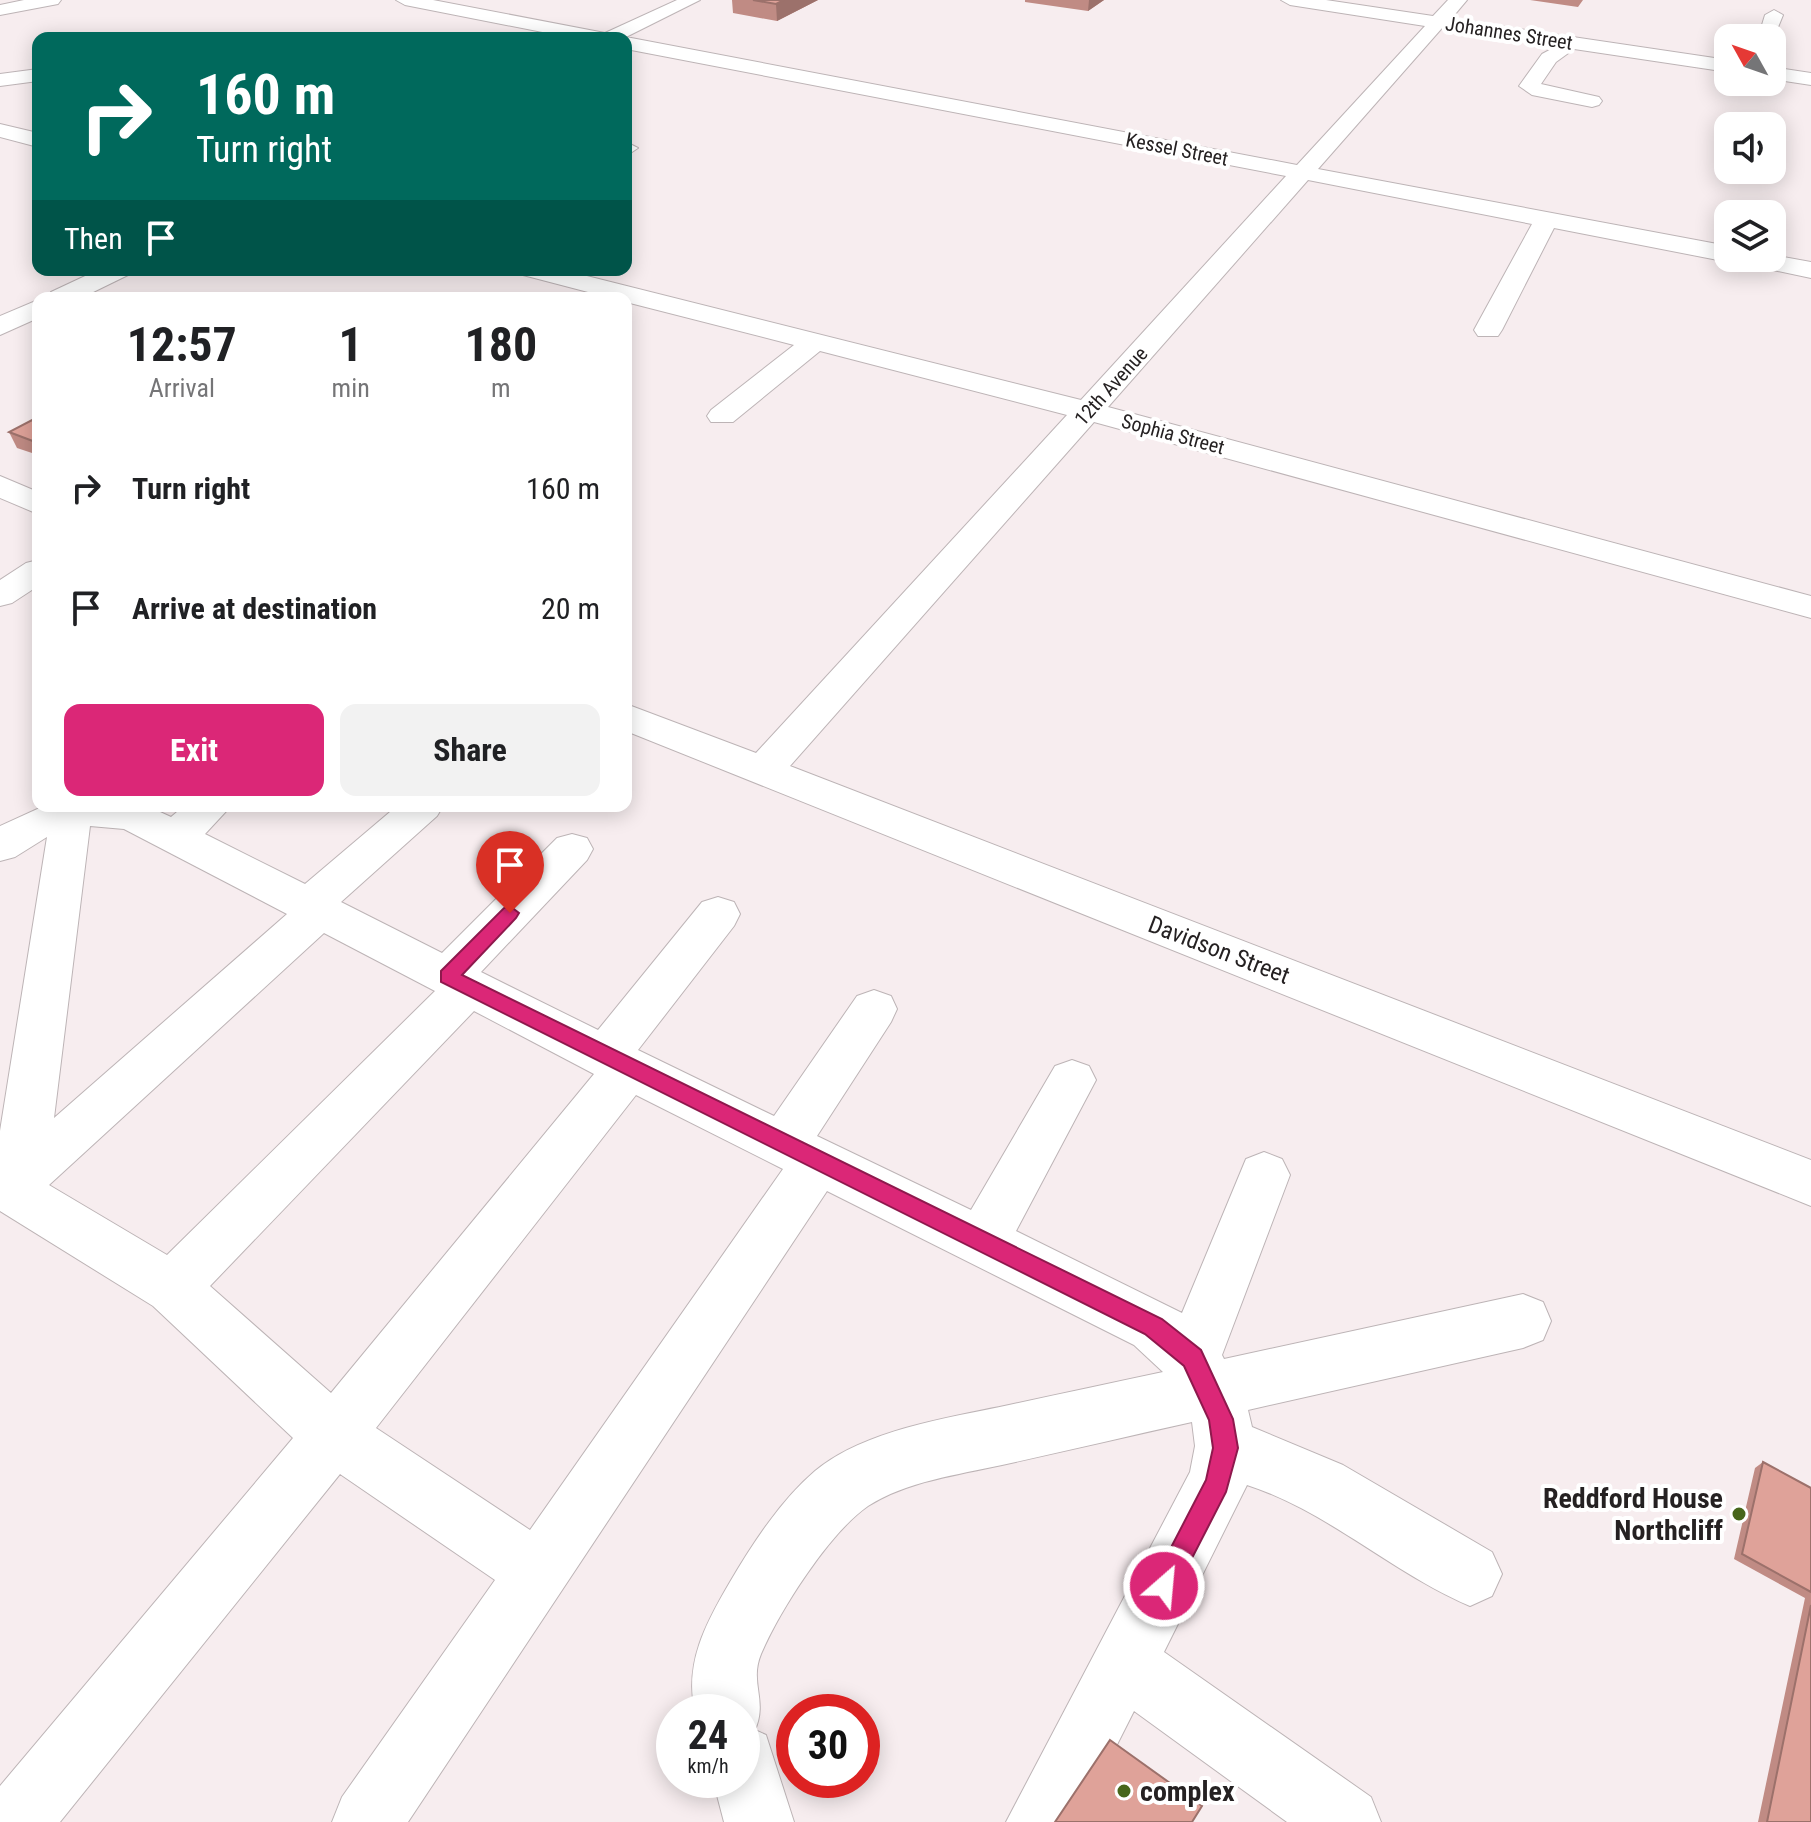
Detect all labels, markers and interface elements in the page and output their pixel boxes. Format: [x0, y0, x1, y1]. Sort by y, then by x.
street label: Johannes Street [1444, 11, 1574, 55]
north arrow [1714, 24, 1786, 96]
map controls [1714, 24, 1786, 272]
text: 160 m [196, 62, 335, 128]
icon: right [64, 64, 168, 168]
button: sound [1714, 112, 1786, 184]
street label: Kessel Street [1124, 127, 1230, 171]
text: Turn right [196, 129, 332, 171]
button: layers [1714, 200, 1786, 272]
icon: arrive [139, 216, 183, 260]
text: Then [64, 221, 123, 256]
text: 12:57 [127, 316, 237, 373]
text: 1 [339, 316, 363, 373]
text: 180 [464, 316, 537, 373]
street label: 12th Avenue [1069, 342, 1153, 430]
text: Arrival [149, 373, 215, 403]
text: min [332, 373, 370, 403]
text: m [491, 373, 511, 403]
street label: Sophia Street [1119, 409, 1227, 459]
icon: right [64, 466, 108, 510]
text: Turn right [132, 471, 250, 506]
text: 160 m [526, 471, 600, 506]
icon: arrive [64, 586, 108, 630]
text: Arrive at destination [132, 591, 377, 626]
text: 20 m [541, 591, 600, 626]
button: Exit [64, 704, 324, 796]
button: Share [340, 704, 600, 796]
pin [476, 831, 544, 913]
icon: arrive [488, 843, 532, 887]
street label: Davidson Street [1144, 910, 1294, 990]
place label: Reddford House Northcliff [1543, 1482, 1723, 1547]
marker: Reddford House Northcliff [1730, 1505, 1748, 1523]
position arrow [1122, 1544, 1206, 1628]
speed limit sign: 30 [776, 1694, 880, 1798]
text: 24 [688, 1712, 728, 1759]
text: km/h [687, 1754, 729, 1778]
place label: complex [1140, 1775, 1235, 1808]
marker: complex [1115, 1782, 1133, 1800]

